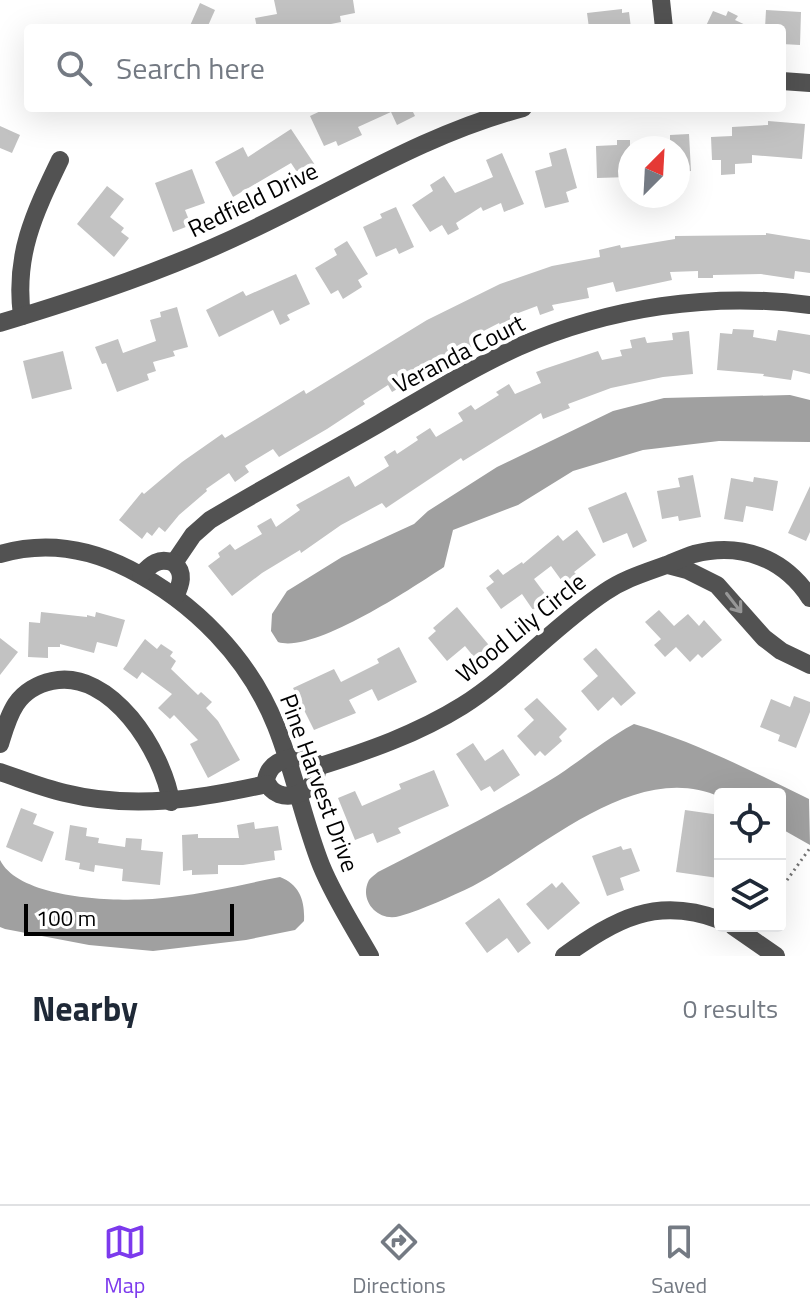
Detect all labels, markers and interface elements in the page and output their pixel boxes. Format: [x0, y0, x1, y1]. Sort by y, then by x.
search box [24, 24, 786, 112]
text: Search here [116, 45, 265, 91]
icon: search [52, 46, 96, 90]
north arrow [618, 136, 690, 208]
street label: Redfield Drive [181, 152, 324, 246]
street label: Veranda Court [386, 304, 531, 402]
street label: Wood Lily Circle [448, 564, 593, 691]
one-way arrow [725, 592, 742, 613]
street label: Pine Harvest Drive [271, 689, 369, 877]
map controls [714, 788, 786, 932]
button: locate [714, 788, 786, 860]
button: layers [714, 860, 786, 932]
scale bar [24, 900, 234, 936]
text: 100 m [36, 901, 96, 935]
text: Nearby [32, 982, 138, 1034]
text: 0 results [683, 989, 778, 1028]
tab: Map [103, 1220, 147, 1302]
tab: Directions [352, 1220, 446, 1302]
tab: Saved [651, 1220, 707, 1302]

